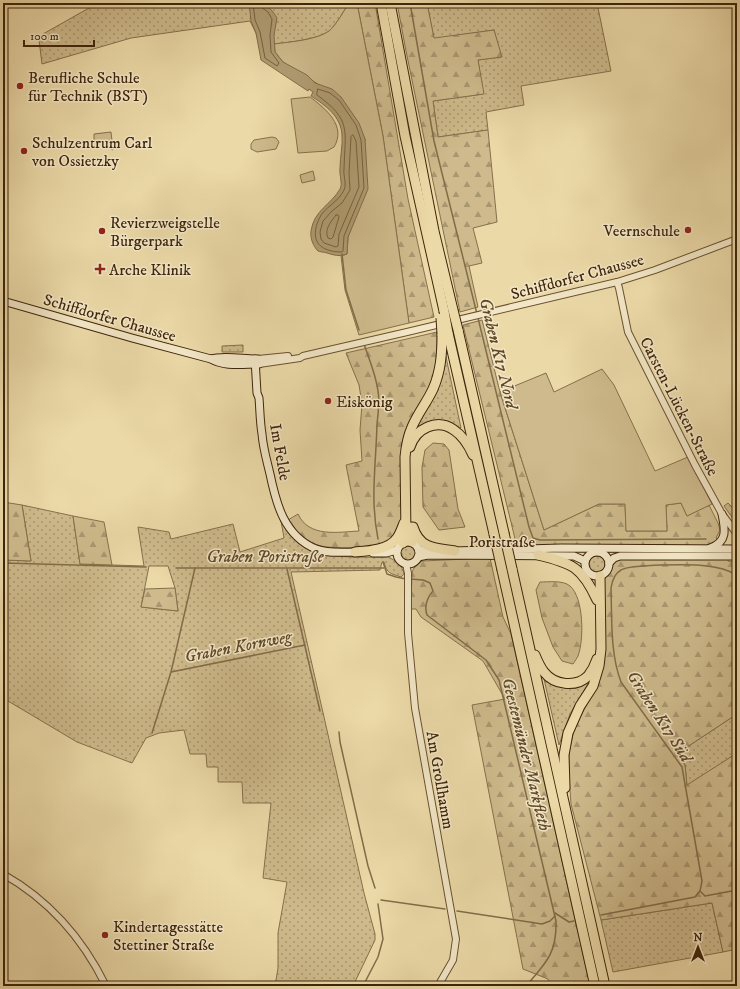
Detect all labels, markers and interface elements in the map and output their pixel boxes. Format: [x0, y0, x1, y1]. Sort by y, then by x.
scale bar [24, 22, 94, 48]
text: 100 m [30, 29, 59, 44]
place label: Berufliche Schule für Technik (BST) [28, 68, 148, 106]
marker: Berufliche Schule für Technik (BST) [15, 81, 25, 91]
place label: Schulzentrum Carl von Ossietzky [31, 133, 153, 171]
marker: Schulzentrum Carl von Ossietzky [19, 146, 29, 156]
place label: Revierzweigstelle Bürgerpark [110, 213, 220, 251]
place label: Veernschule [603, 221, 680, 241]
marker: Veernschule [683, 225, 693, 235]
marker: Revierzweigstelle Bürgerpark [97, 226, 107, 236]
street label: Schiffdorfer Chaussee [509, 249, 646, 304]
place label: Arche Klinik [109, 260, 191, 280]
marker: Arche Klinik [94, 263, 106, 275]
street label: Schiffdorfer Chaussee [41, 289, 179, 347]
water label: Graben K17 Nord [474, 296, 523, 414]
street label: Carsten-Lücken-Straße [635, 334, 723, 480]
place label: Eiskönig [336, 392, 393, 412]
marker: Eiskönig [323, 396, 333, 406]
street label: Im Felde [265, 422, 295, 483]
street label: Poristraße [469, 532, 536, 552]
water label: Graben Poristraße [206, 546, 325, 568]
water label: Graben Kornweg [183, 625, 296, 668]
water label: Graben K17 Süd [621, 667, 699, 769]
water label: Geestemünder Markfleth [496, 675, 556, 833]
street label: Am Grollhamm [422, 730, 458, 831]
place label: Kindertagesstätte Stettiner Straße [113, 917, 223, 955]
north arrow [678, 927, 718, 967]
marker: Kindertagesstätte Stettiner Straße [100, 930, 110, 940]
text: N [693, 931, 703, 945]

